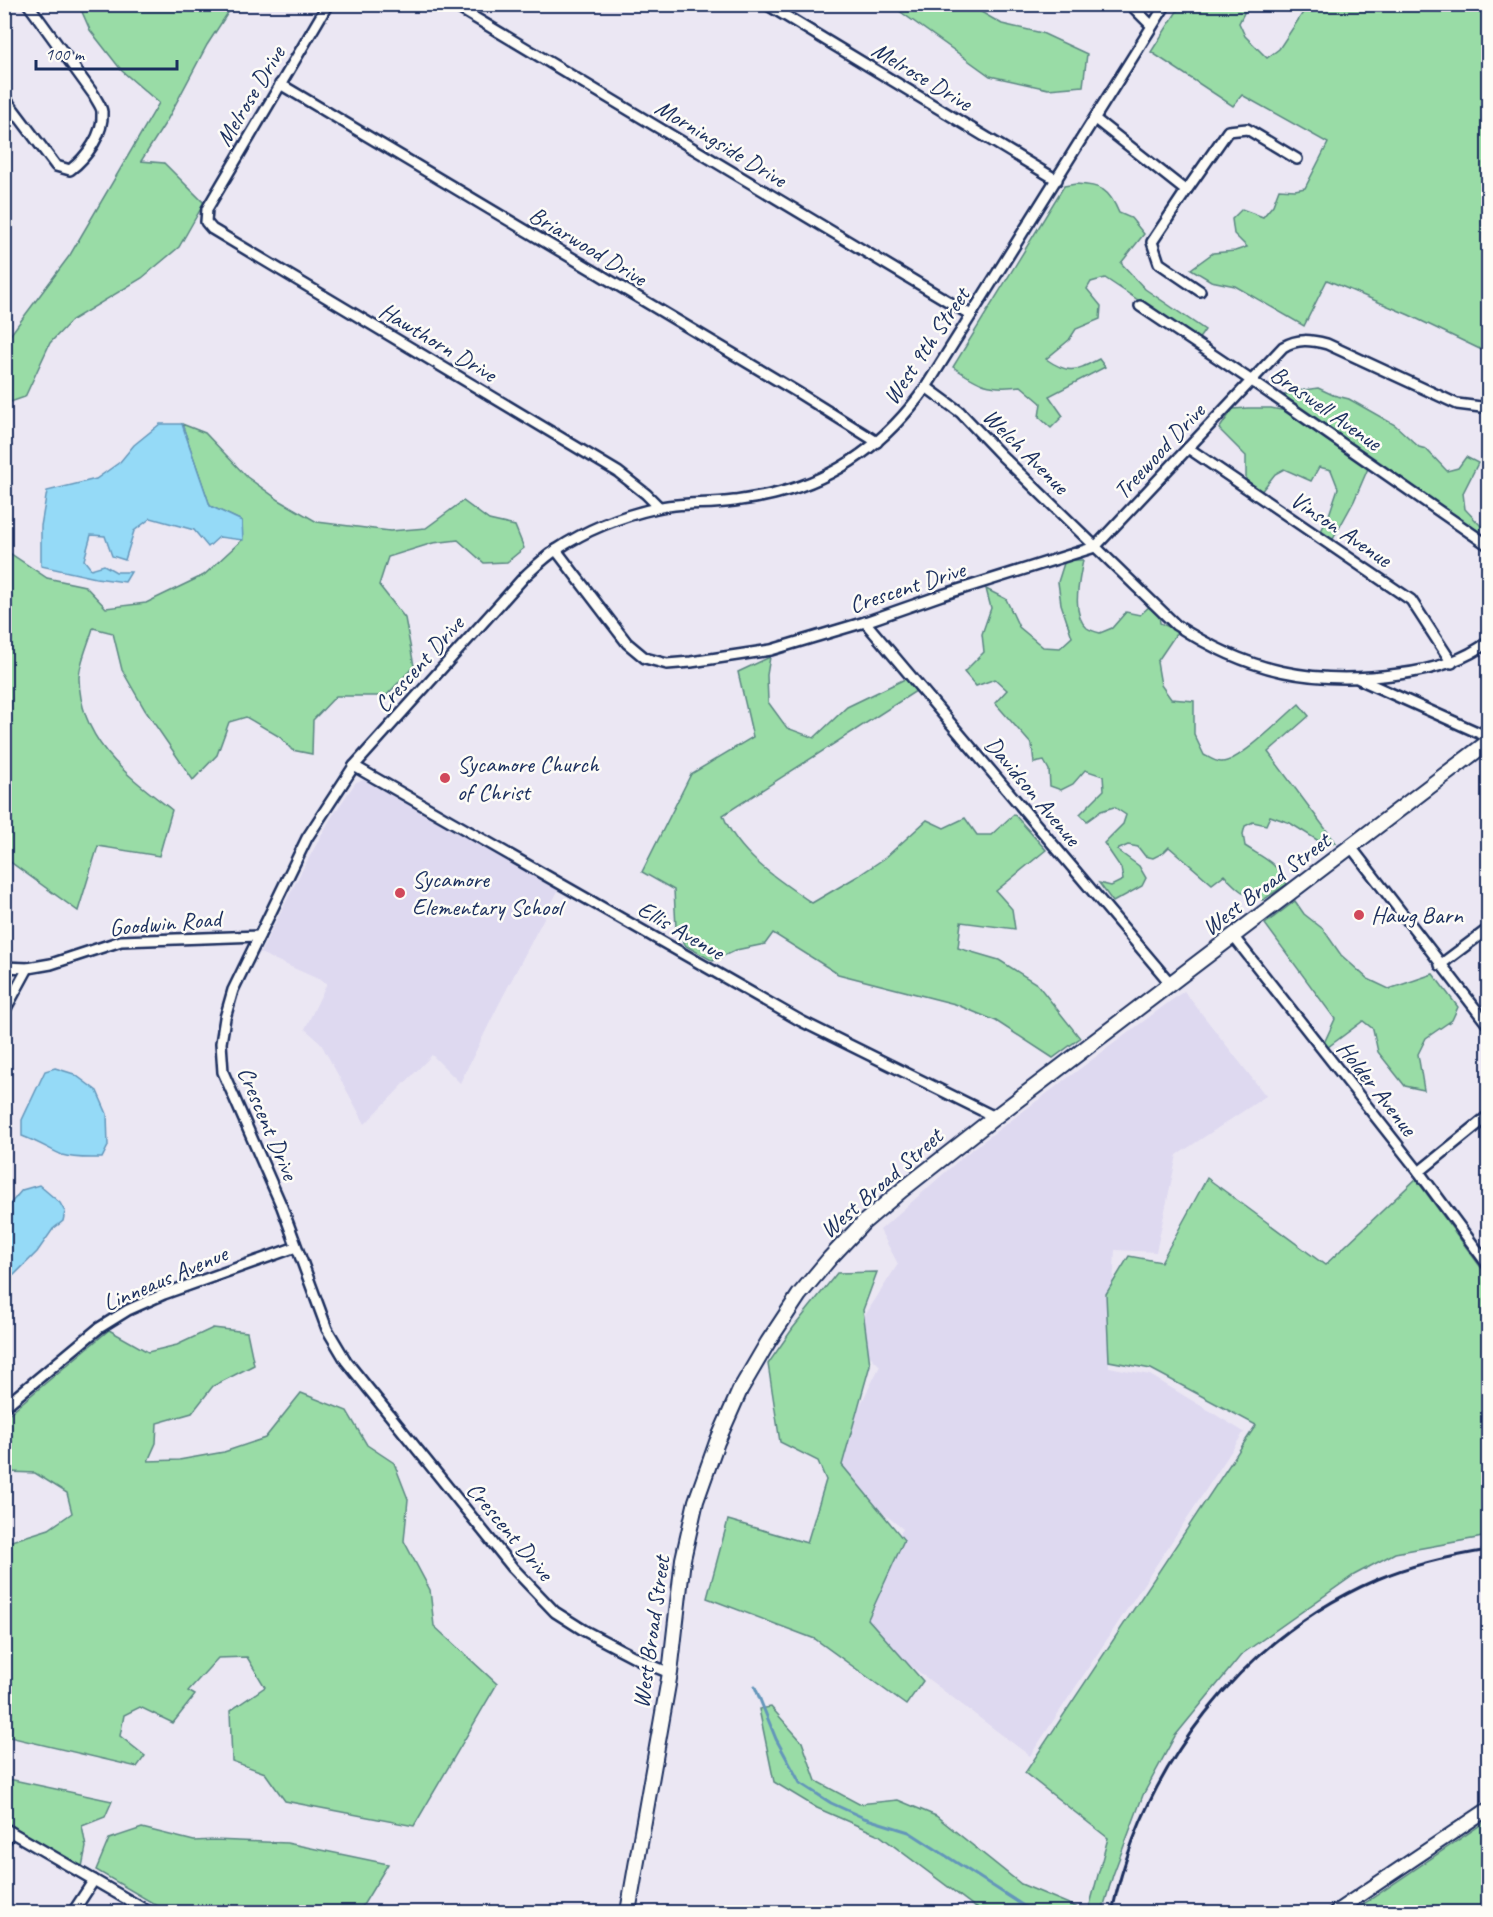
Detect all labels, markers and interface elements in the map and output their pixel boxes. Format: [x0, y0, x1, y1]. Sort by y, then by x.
scale bar [36, 33, 177, 71]
street label: Melrose Drive [867, 34, 979, 119]
street label: Melrose Drive [208, 39, 293, 151]
text: 100 m [45, 43, 86, 65]
street label: Morningside Drive [650, 92, 794, 195]
street label: Briarwood Drive [524, 199, 654, 294]
street label: West 9th Street [876, 280, 977, 410]
street label: Hawthorn Drive [374, 295, 504, 390]
street label: Braswell Avenue [1265, 359, 1389, 458]
street label: Treewood Drive [1107, 395, 1213, 505]
street label: Welch Avenue [977, 402, 1077, 502]
street label: Vinson Avenue [1285, 484, 1399, 575]
street label: Crescent Drive [845, 554, 971, 620]
street label: Crescent Drive [368, 608, 472, 719]
street label: Davidson Avenue [978, 730, 1089, 854]
place label: Sycamore Church of Christ [457, 749, 600, 807]
marker: Sycamore Church of Christ [438, 771, 452, 785]
street label: West Broad Street [1196, 825, 1338, 942]
place label: Sycamore Elementary School [412, 864, 566, 922]
marker: Sycamore Elementary School [393, 886, 407, 900]
street label: Ellis Avenue [633, 893, 731, 968]
place label: Hawg Barn [1371, 900, 1464, 930]
street label: Goodwin Road [108, 903, 226, 943]
marker: Hawg Barn [1352, 908, 1366, 922]
street label: Holder Avenue [1330, 1034, 1425, 1143]
street label: Crescent Drive [231, 1062, 306, 1186]
street label: West Broad Street [813, 1120, 950, 1245]
street label: Linneaus Avenue [98, 1238, 234, 1318]
street label: Crescent Drive [460, 1475, 561, 1588]
street label: West Broad Street [625, 1552, 677, 1710]

